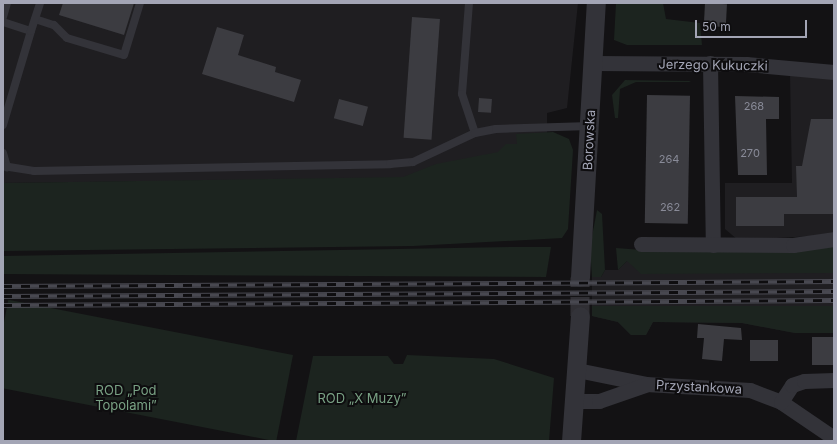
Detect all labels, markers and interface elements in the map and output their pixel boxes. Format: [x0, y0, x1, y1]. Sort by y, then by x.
scale bar [697, 12, 809, 38]
text: 50 m [702, 19, 731, 34]
street label: Jerzego Kukuczki [658, 56, 768, 74]
house number: 268 [744, 99, 764, 113]
street label: Borowska [580, 109, 598, 171]
house number: 270 [740, 146, 760, 160]
house number: 264 [659, 152, 679, 166]
house number: 262 [660, 200, 680, 214]
street label: Przystankowa [656, 377, 742, 397]
park label: ROD „Pod Topolami” [95, 383, 157, 414]
park label: ROD „X Muzy” [318, 390, 406, 406]

